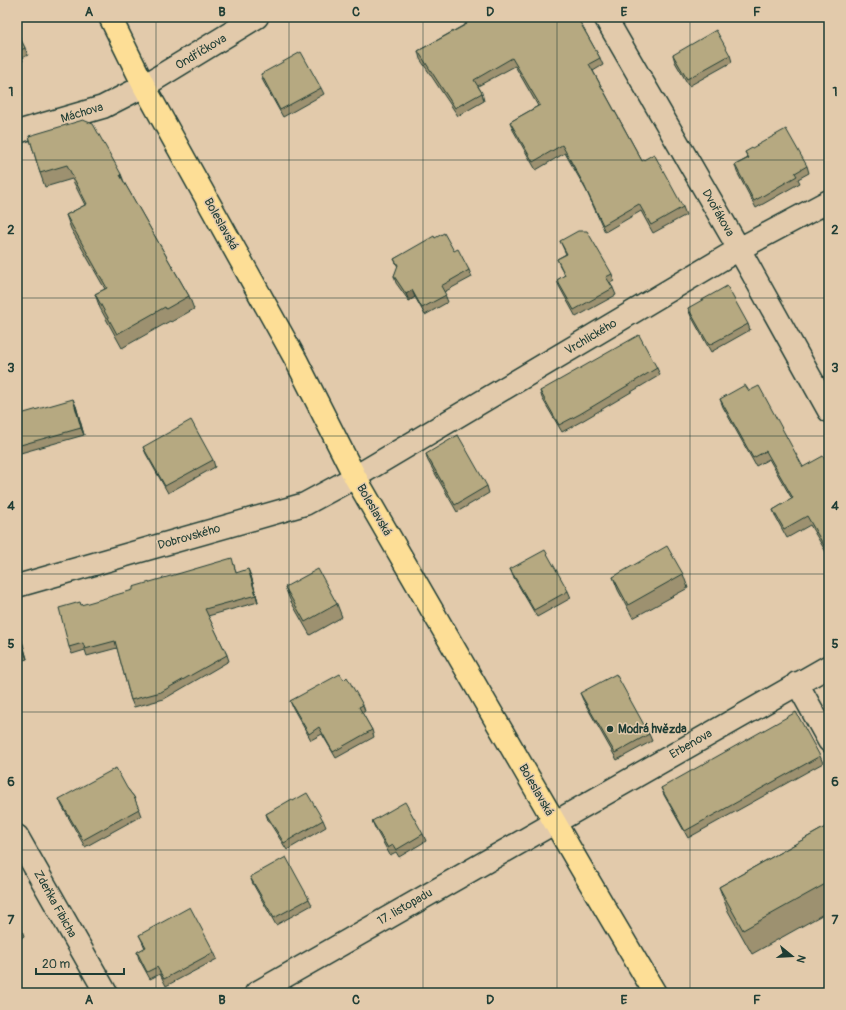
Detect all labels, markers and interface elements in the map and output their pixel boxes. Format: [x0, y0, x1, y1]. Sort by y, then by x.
text: A [85, 4, 94, 20]
text: B [218, 4, 226, 20]
text: C [352, 4, 360, 20]
text: D [486, 4, 494, 20]
text: E [621, 4, 628, 20]
text: F [753, 4, 761, 20]
street label: Ondříčkova [173, 31, 230, 73]
text: 1 [8, 84, 14, 100]
text: 1 [832, 84, 838, 100]
street label: Máchova [59, 99, 105, 127]
street label: Dvořákova [698, 187, 738, 240]
street label: Boleslavská [201, 195, 242, 253]
text: 2 [7, 222, 15, 238]
text: 2 [831, 222, 839, 238]
street label: Vrchlického [562, 315, 620, 358]
text: 3 [7, 360, 15, 376]
text: 3 [831, 360, 839, 376]
street label: Boleslavská [353, 481, 395, 539]
text: 4 [7, 498, 15, 514]
text: 4 [831, 498, 839, 514]
street label: Dobrovského [156, 521, 223, 553]
text: 5 [7, 636, 15, 652]
text: 5 [831, 636, 839, 652]
place label: Modrá hvězda [618, 722, 687, 737]
marker: Modrá hvězda [605, 724, 615, 734]
street label: Erbenova [667, 726, 715, 762]
street label: Boleslavská [515, 761, 557, 819]
text: 6 [7, 774, 15, 790]
text: 6 [831, 774, 839, 790]
street label: Zdeňka Fibicha [30, 868, 80, 941]
street label: 17. listopadu [375, 885, 435, 929]
text: 7 [8, 912, 15, 928]
text: 7 [832, 912, 839, 928]
north arrow [772, 936, 812, 976]
scale bar [36, 950, 124, 976]
text: N [794, 953, 808, 965]
text: 20 m [42, 957, 71, 972]
text: A [85, 992, 94, 1008]
text: B [218, 992, 226, 1008]
text: C [352, 992, 360, 1008]
text: D [486, 992, 494, 1008]
text: E [621, 992, 628, 1008]
text: F [753, 992, 761, 1008]

